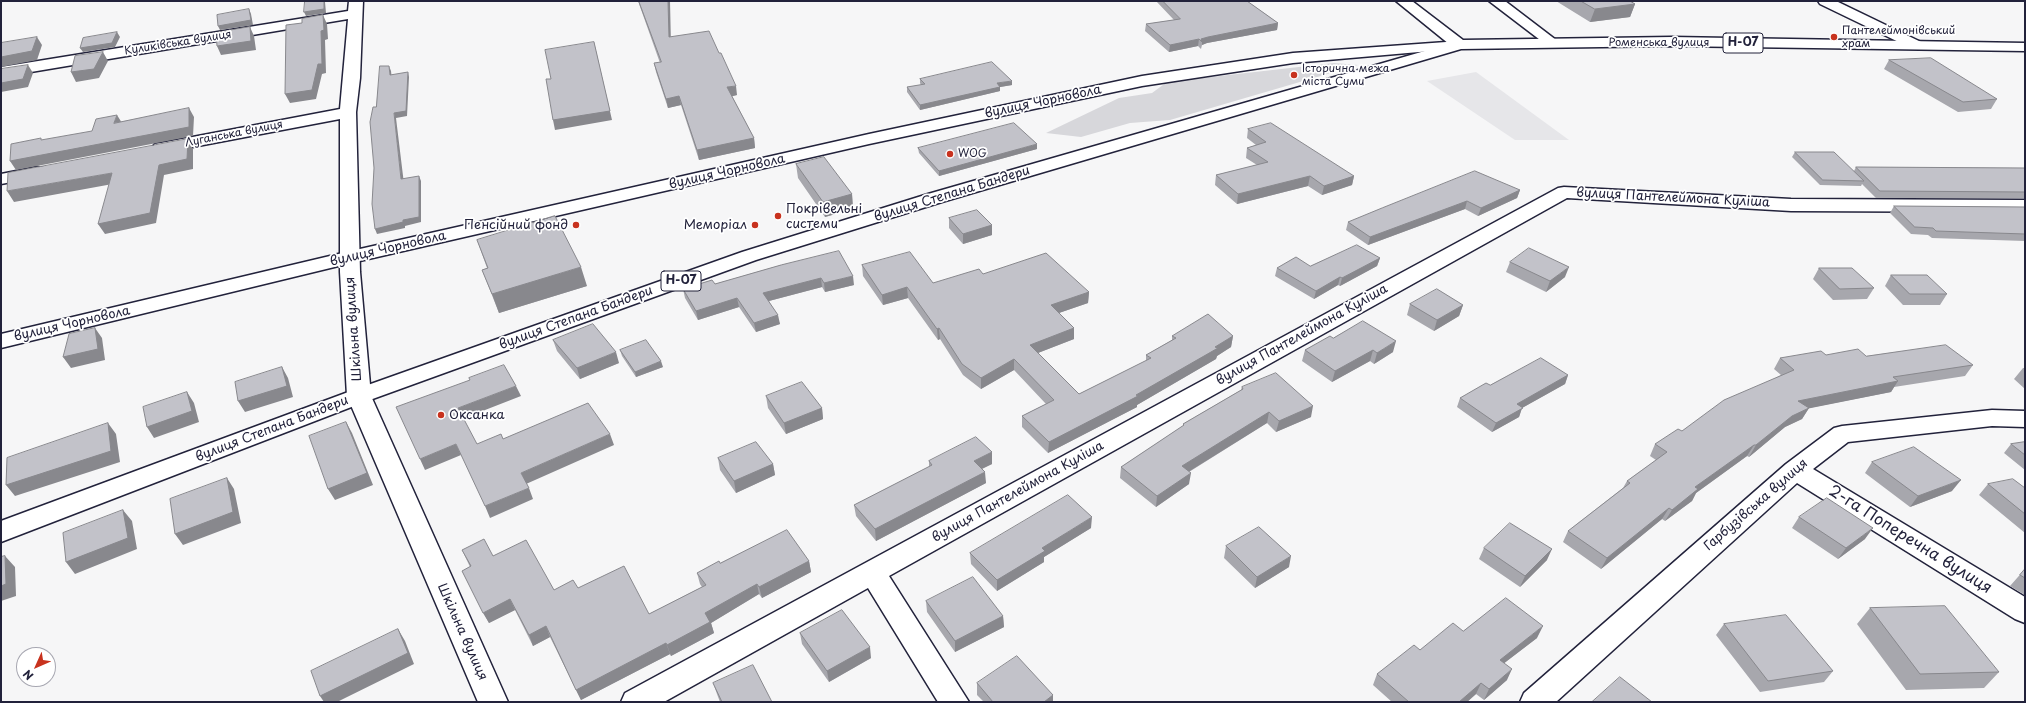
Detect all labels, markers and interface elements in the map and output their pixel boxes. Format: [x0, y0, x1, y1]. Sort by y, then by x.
place label: Пантелеймонівський храм [1842, 24, 1955, 50]
street label: Куликівська вулиця [123, 28, 233, 58]
marker: Пантелеймонівський храм [1829, 32, 1839, 42]
road number: Н-07 [1723, 33, 1763, 53]
street label: Роменська вулиця [1608, 36, 1710, 50]
place label: Історична межа міста Суми [1302, 62, 1389, 88]
marker: Історична межа міста Суми [1289, 70, 1299, 80]
street label: вулиця Чорновола [983, 82, 1103, 122]
street label: Луганська вулиця [184, 118, 284, 150]
place label: WOG [958, 147, 987, 161]
marker: WOG [945, 149, 955, 159]
street label: вулиця Чорновола [667, 151, 787, 193]
street label: вулиця Степана Бандери [872, 163, 1032, 225]
street label: вулиця Пантелеймона Куліша [1576, 185, 1770, 211]
place label: Покрівельні системи [786, 201, 862, 232]
marker: Покрівельні системи [773, 211, 783, 221]
place label: Пенсійний фонд [464, 217, 568, 233]
place label: Меморіал [684, 217, 747, 233]
marker: Пенсійний фонд [571, 220, 581, 230]
marker: Меморіал [750, 220, 760, 230]
street label: вулиця Чорновола [328, 228, 448, 270]
road number: Н-07 [661, 271, 701, 291]
street label: Шкільна вулиця [343, 276, 365, 382]
street label: вулиця Пантелеймона Куліша [1213, 281, 1391, 389]
street label: вулиця Степана Бандери [497, 283, 655, 353]
street label: вулиця Чорновола [12, 303, 132, 345]
street label: вулиця Степана Бандери [193, 393, 351, 465]
place label: Оксанка [449, 407, 505, 423]
marker: Оксанка [436, 410, 446, 420]
street label: вулиця Пантелеймона Куліша [929, 438, 1107, 546]
street label: Гарбузівська вулиця [1701, 456, 1811, 554]
street label: 2-га Поперечна вулиця [1825, 482, 1995, 598]
street label: Шкільна вулиця [434, 581, 490, 683]
north arrow [16, 647, 56, 687]
text: N [19, 666, 37, 684]

